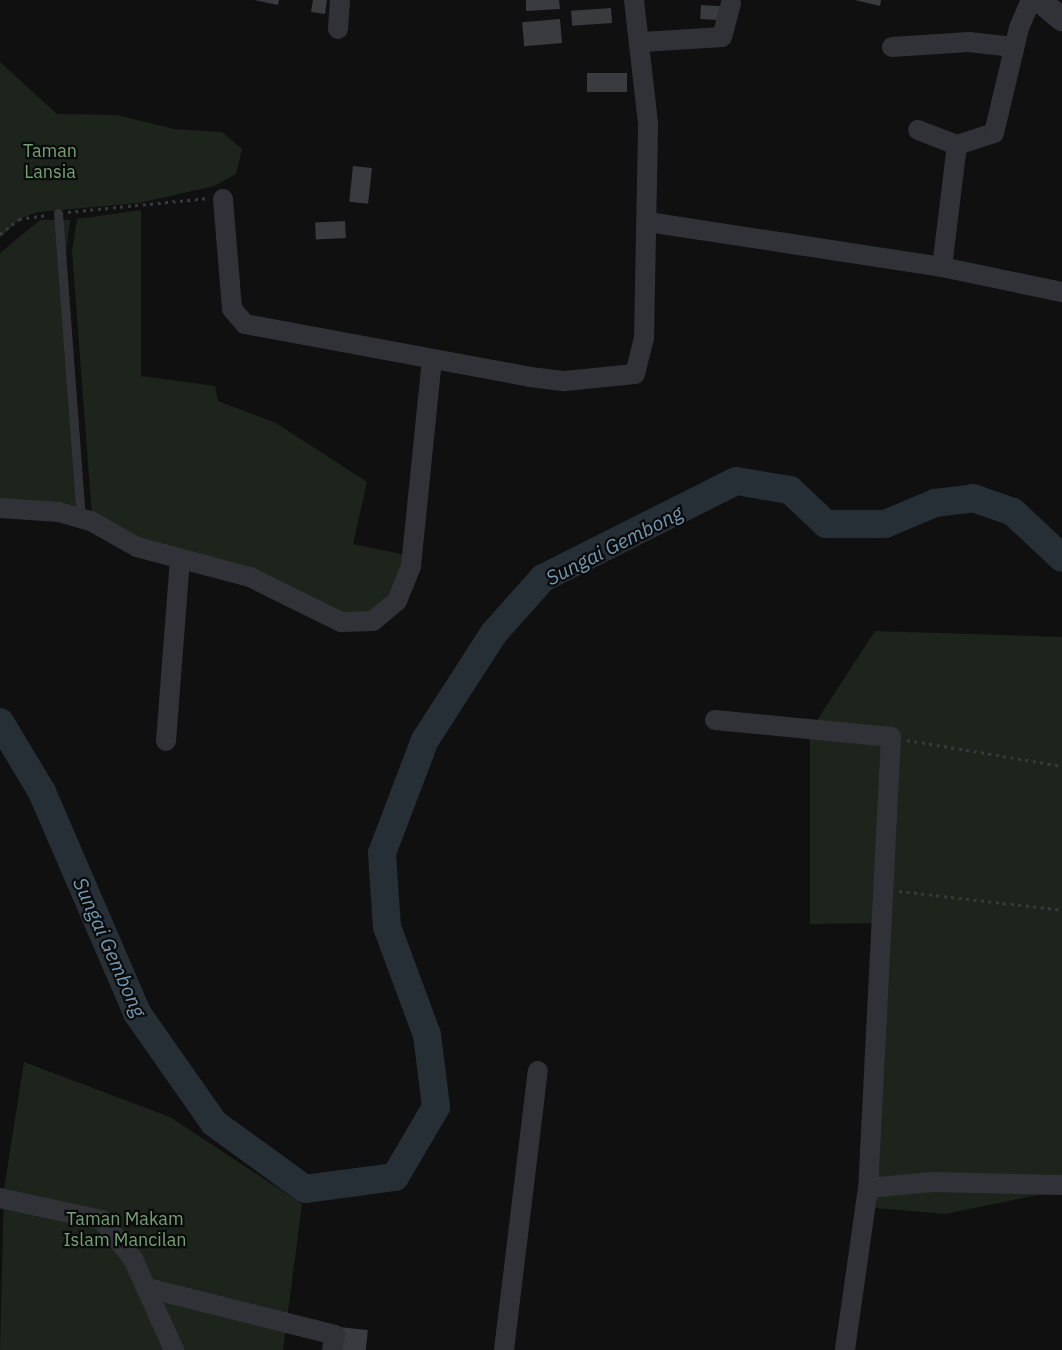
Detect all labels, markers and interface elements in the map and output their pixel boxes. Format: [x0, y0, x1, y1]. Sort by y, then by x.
park label: Taman Lansia [23, 141, 77, 184]
water label: Sungai Gembong [542, 500, 686, 590]
water label: Sungai Gembong [68, 874, 152, 1020]
park label: Taman Makam Islam Mancilan [63, 1209, 187, 1252]

